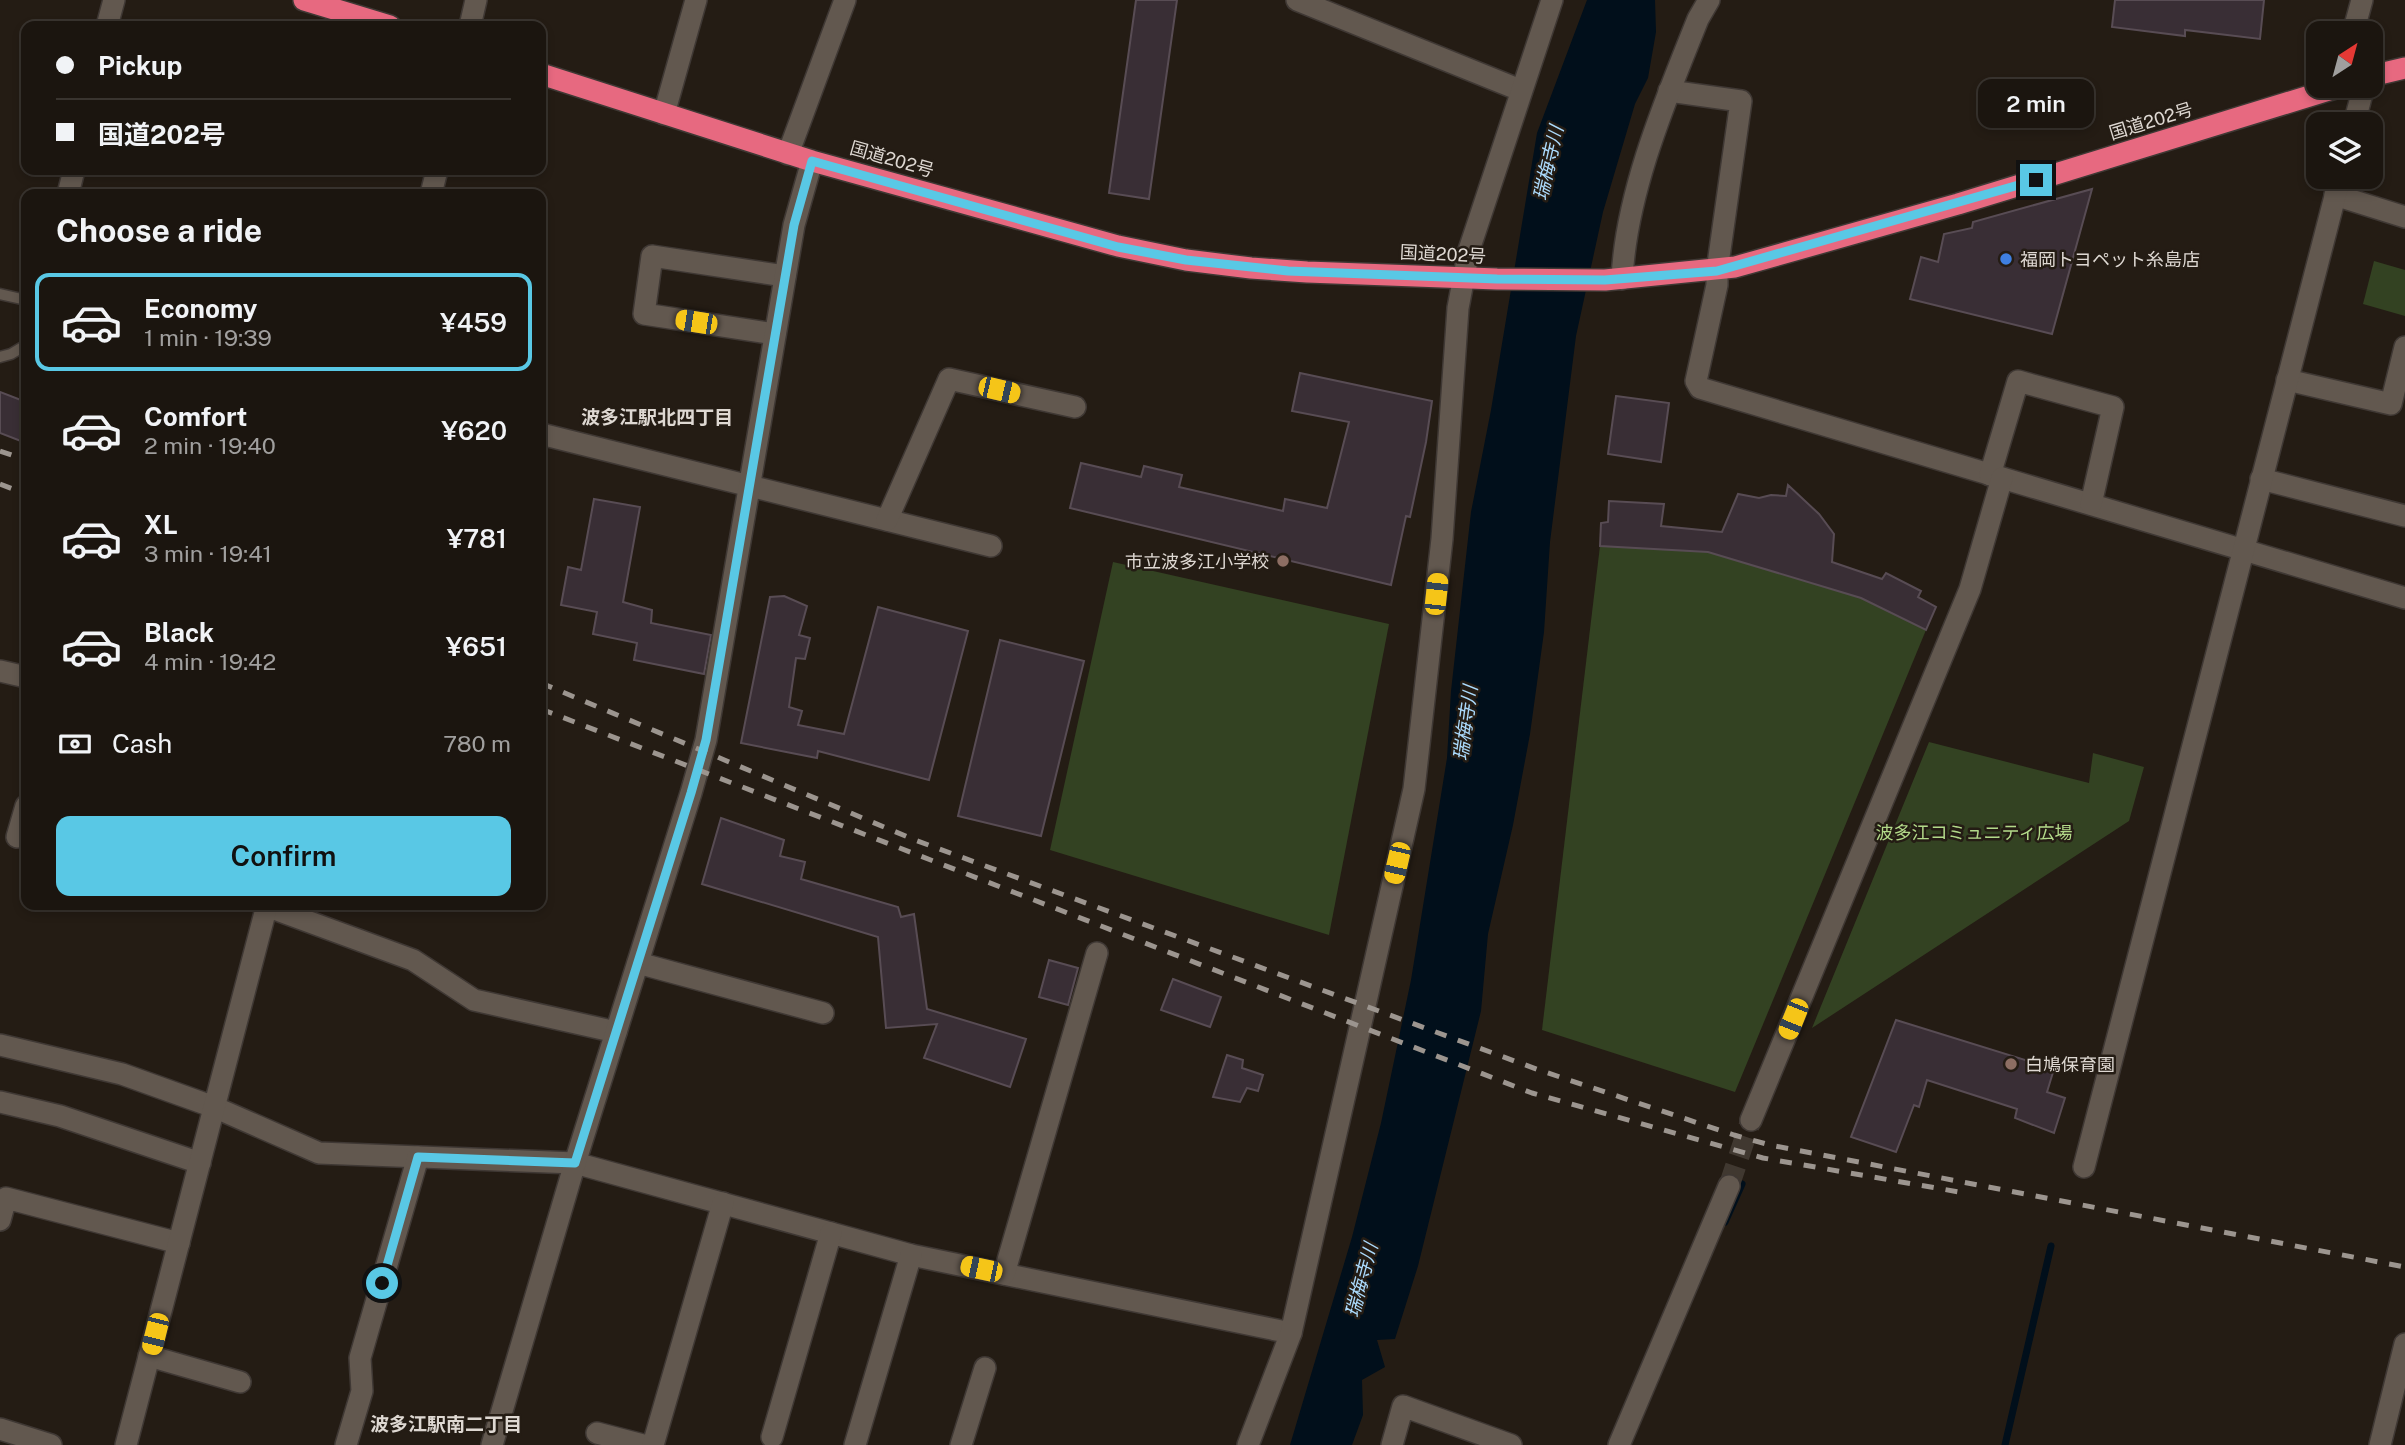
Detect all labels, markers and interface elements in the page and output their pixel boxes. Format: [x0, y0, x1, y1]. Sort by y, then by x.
north arrow [2306, 21, 2384, 98]
map controls [2306, 21, 2383, 189]
text: Pickup [98, 50, 182, 81]
callout: 2 min [1978, 78, 2094, 128]
text: 2 min [2006, 90, 2066, 117]
street label: 国道202号 [2107, 98, 2195, 144]
button: layers [2306, 112, 2383, 189]
text: 国道202号 [98, 119, 226, 150]
water label: 瑞梅寺川 [1529, 122, 1568, 203]
street label: 国道202号 [848, 137, 936, 181]
route end [2020, 164, 2052, 196]
text: Choose a ride [56, 212, 262, 249]
street label: 国道202号 [1399, 241, 1487, 267]
place label: 福岡トヨペット糸島店 [2020, 249, 2200, 270]
marker: 福岡トヨペット糸島店 [1998, 251, 2014, 267]
icon: car [60, 291, 123, 354]
text: Economy [144, 293, 257, 324]
text: ¥459 [440, 307, 507, 338]
car [674, 308, 719, 336]
text: 1 min · 19:39 [144, 324, 272, 351]
car [977, 375, 1022, 405]
icon: car [60, 399, 123, 462]
text: Comfort [144, 401, 247, 432]
district label: 波多江駅北四丁目 [581, 406, 733, 428]
text: ¥620 [441, 415, 507, 446]
text: 2 min · 19:40 [144, 432, 276, 459]
icon: car [60, 507, 123, 570]
text: XL [144, 509, 178, 540]
text: ¥781 [447, 523, 507, 554]
text: 3 min · 19:41 [144, 540, 272, 567]
place label: 市立波多江小学校 [1125, 551, 1269, 572]
marker: 市立波多江小学校 [1275, 553, 1291, 569]
car [1424, 572, 1449, 616]
icon: car [60, 615, 123, 678]
text: Black [144, 617, 214, 648]
text: ¥651 [446, 631, 507, 662]
text: 4 min · 19:42 [144, 648, 276, 675]
water label: 瑞梅寺川 [1449, 682, 1481, 762]
icon: cash [56, 725, 94, 763]
text: Cash [112, 728, 172, 759]
text: 780 m [443, 730, 511, 757]
button: Confirm [56, 816, 511, 896]
park label: 波多江コミュニティ広場 [1876, 822, 2072, 843]
car [1383, 840, 1412, 886]
car [1776, 996, 1811, 1042]
place label: 白鳩保育園 [2025, 1054, 2115, 1075]
marker: 白鳩保育園 [2003, 1056, 2019, 1072]
water label: 瑞梅寺川 [1341, 1239, 1382, 1320]
car [959, 1254, 1004, 1284]
route start [366, 1267, 398, 1299]
car [140, 1311, 171, 1357]
district label: 波多江駅南二丁目 [370, 1413, 522, 1435]

